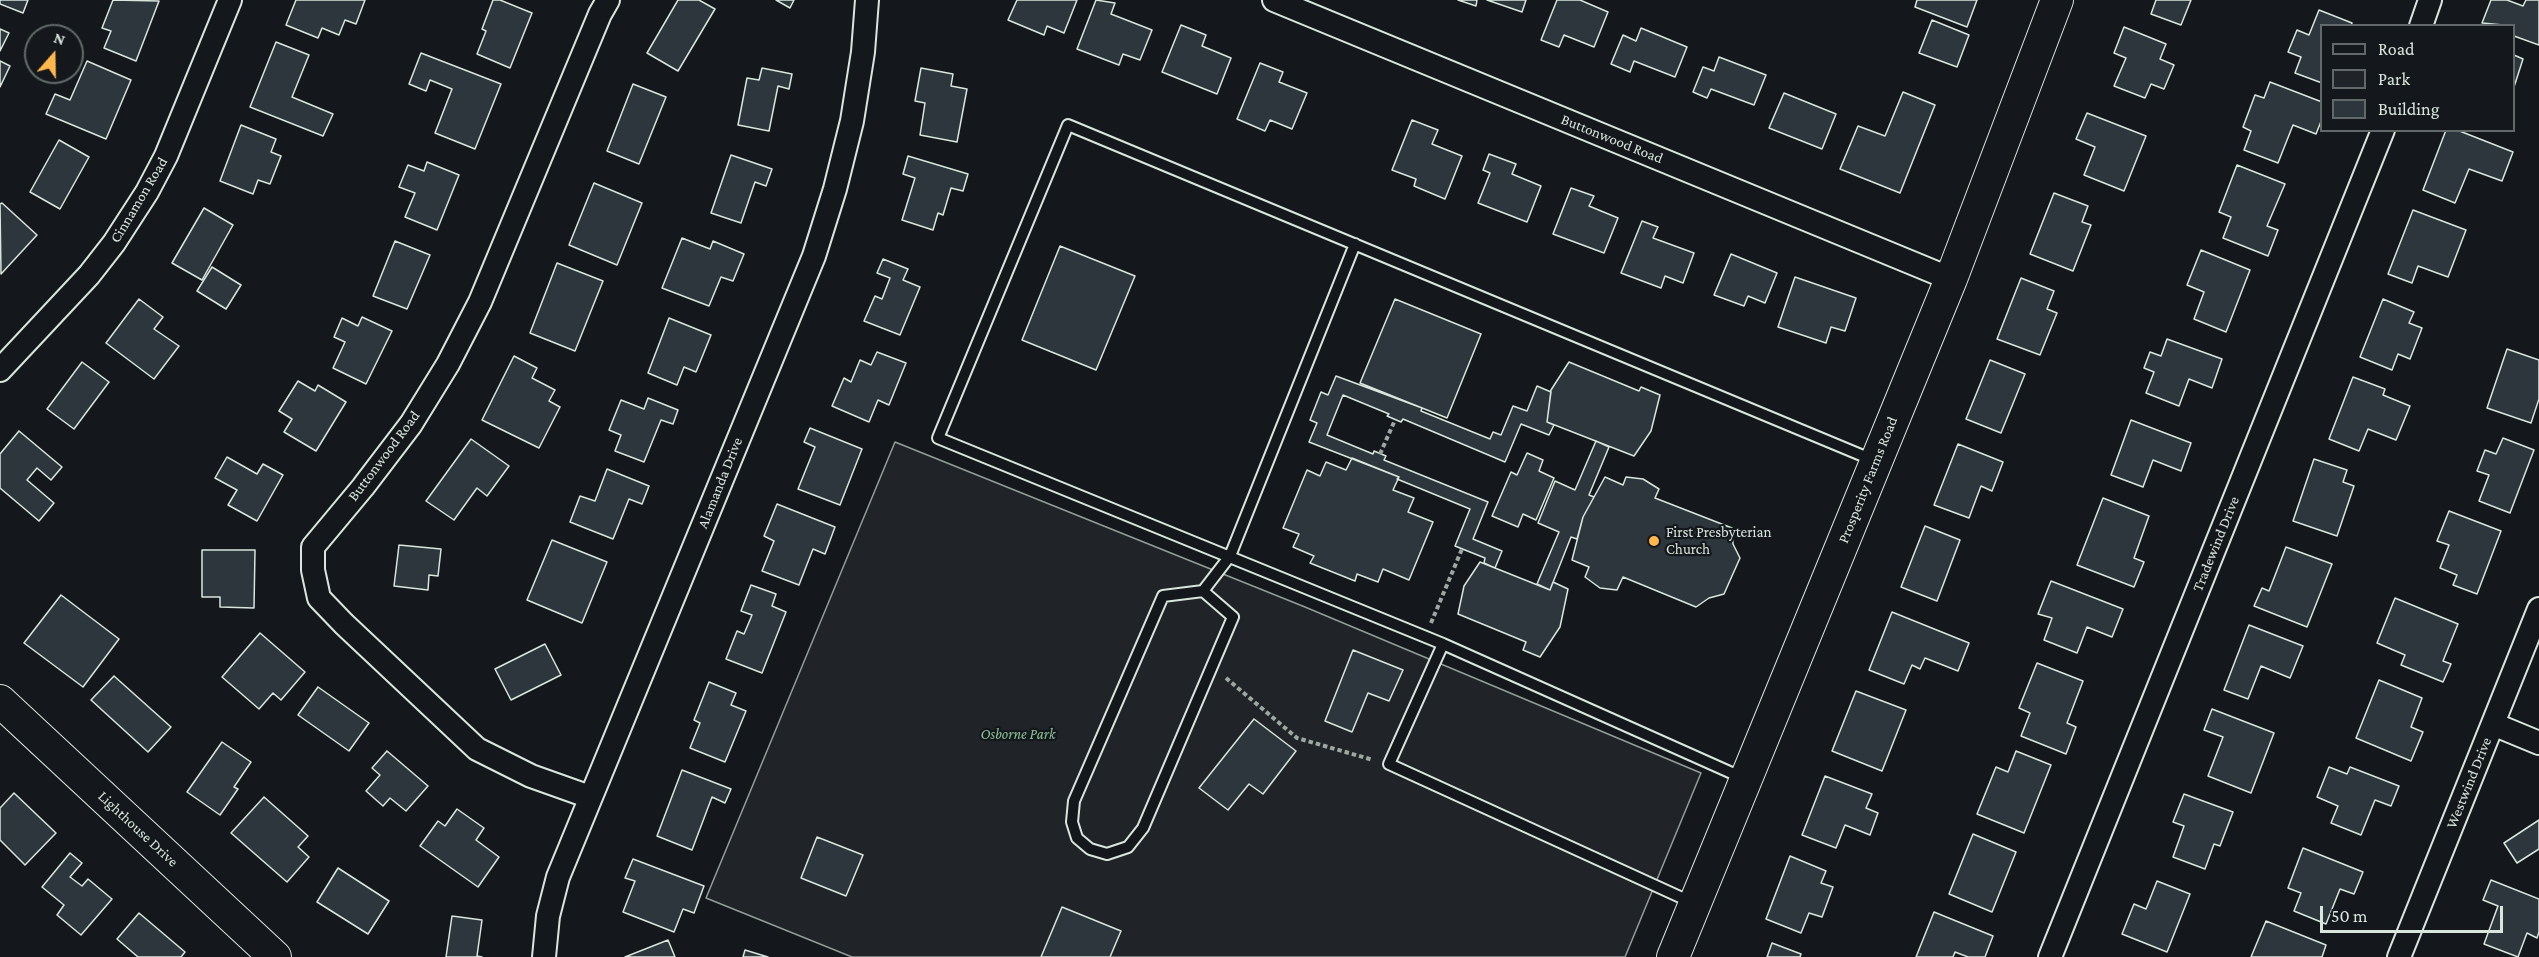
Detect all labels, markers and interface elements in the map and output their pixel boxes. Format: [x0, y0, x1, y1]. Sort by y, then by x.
north arrow [24, 24, 84, 84]
legend [2320, 24, 2515, 132]
text: N [52, 29, 68, 48]
text: Road [2378, 39, 2415, 59]
text: Park [2378, 69, 2410, 89]
text: Building [2378, 99, 2439, 119]
street label: Buttonwood Road [1558, 110, 1666, 168]
street label: Cinnamon Road [106, 154, 172, 246]
street label: Buttonwood Road [344, 407, 424, 505]
street label: Prosperity Farms Road [1834, 414, 1902, 546]
street label: Alamanda Drive [694, 435, 746, 531]
street label: Tradewind Drive [2189, 494, 2243, 594]
place label: First Presbyterian Church [1666, 523, 1771, 558]
marker: First Presbyterian Church [1647, 534, 1661, 548]
park label: Osborne Park [980, 725, 1056, 743]
street label: Westwind Drive [2443, 735, 2495, 831]
street label: Lighthouse Drive [94, 787, 182, 871]
scale bar [2323, 894, 2506, 932]
text: 50 m [2331, 906, 2368, 926]

